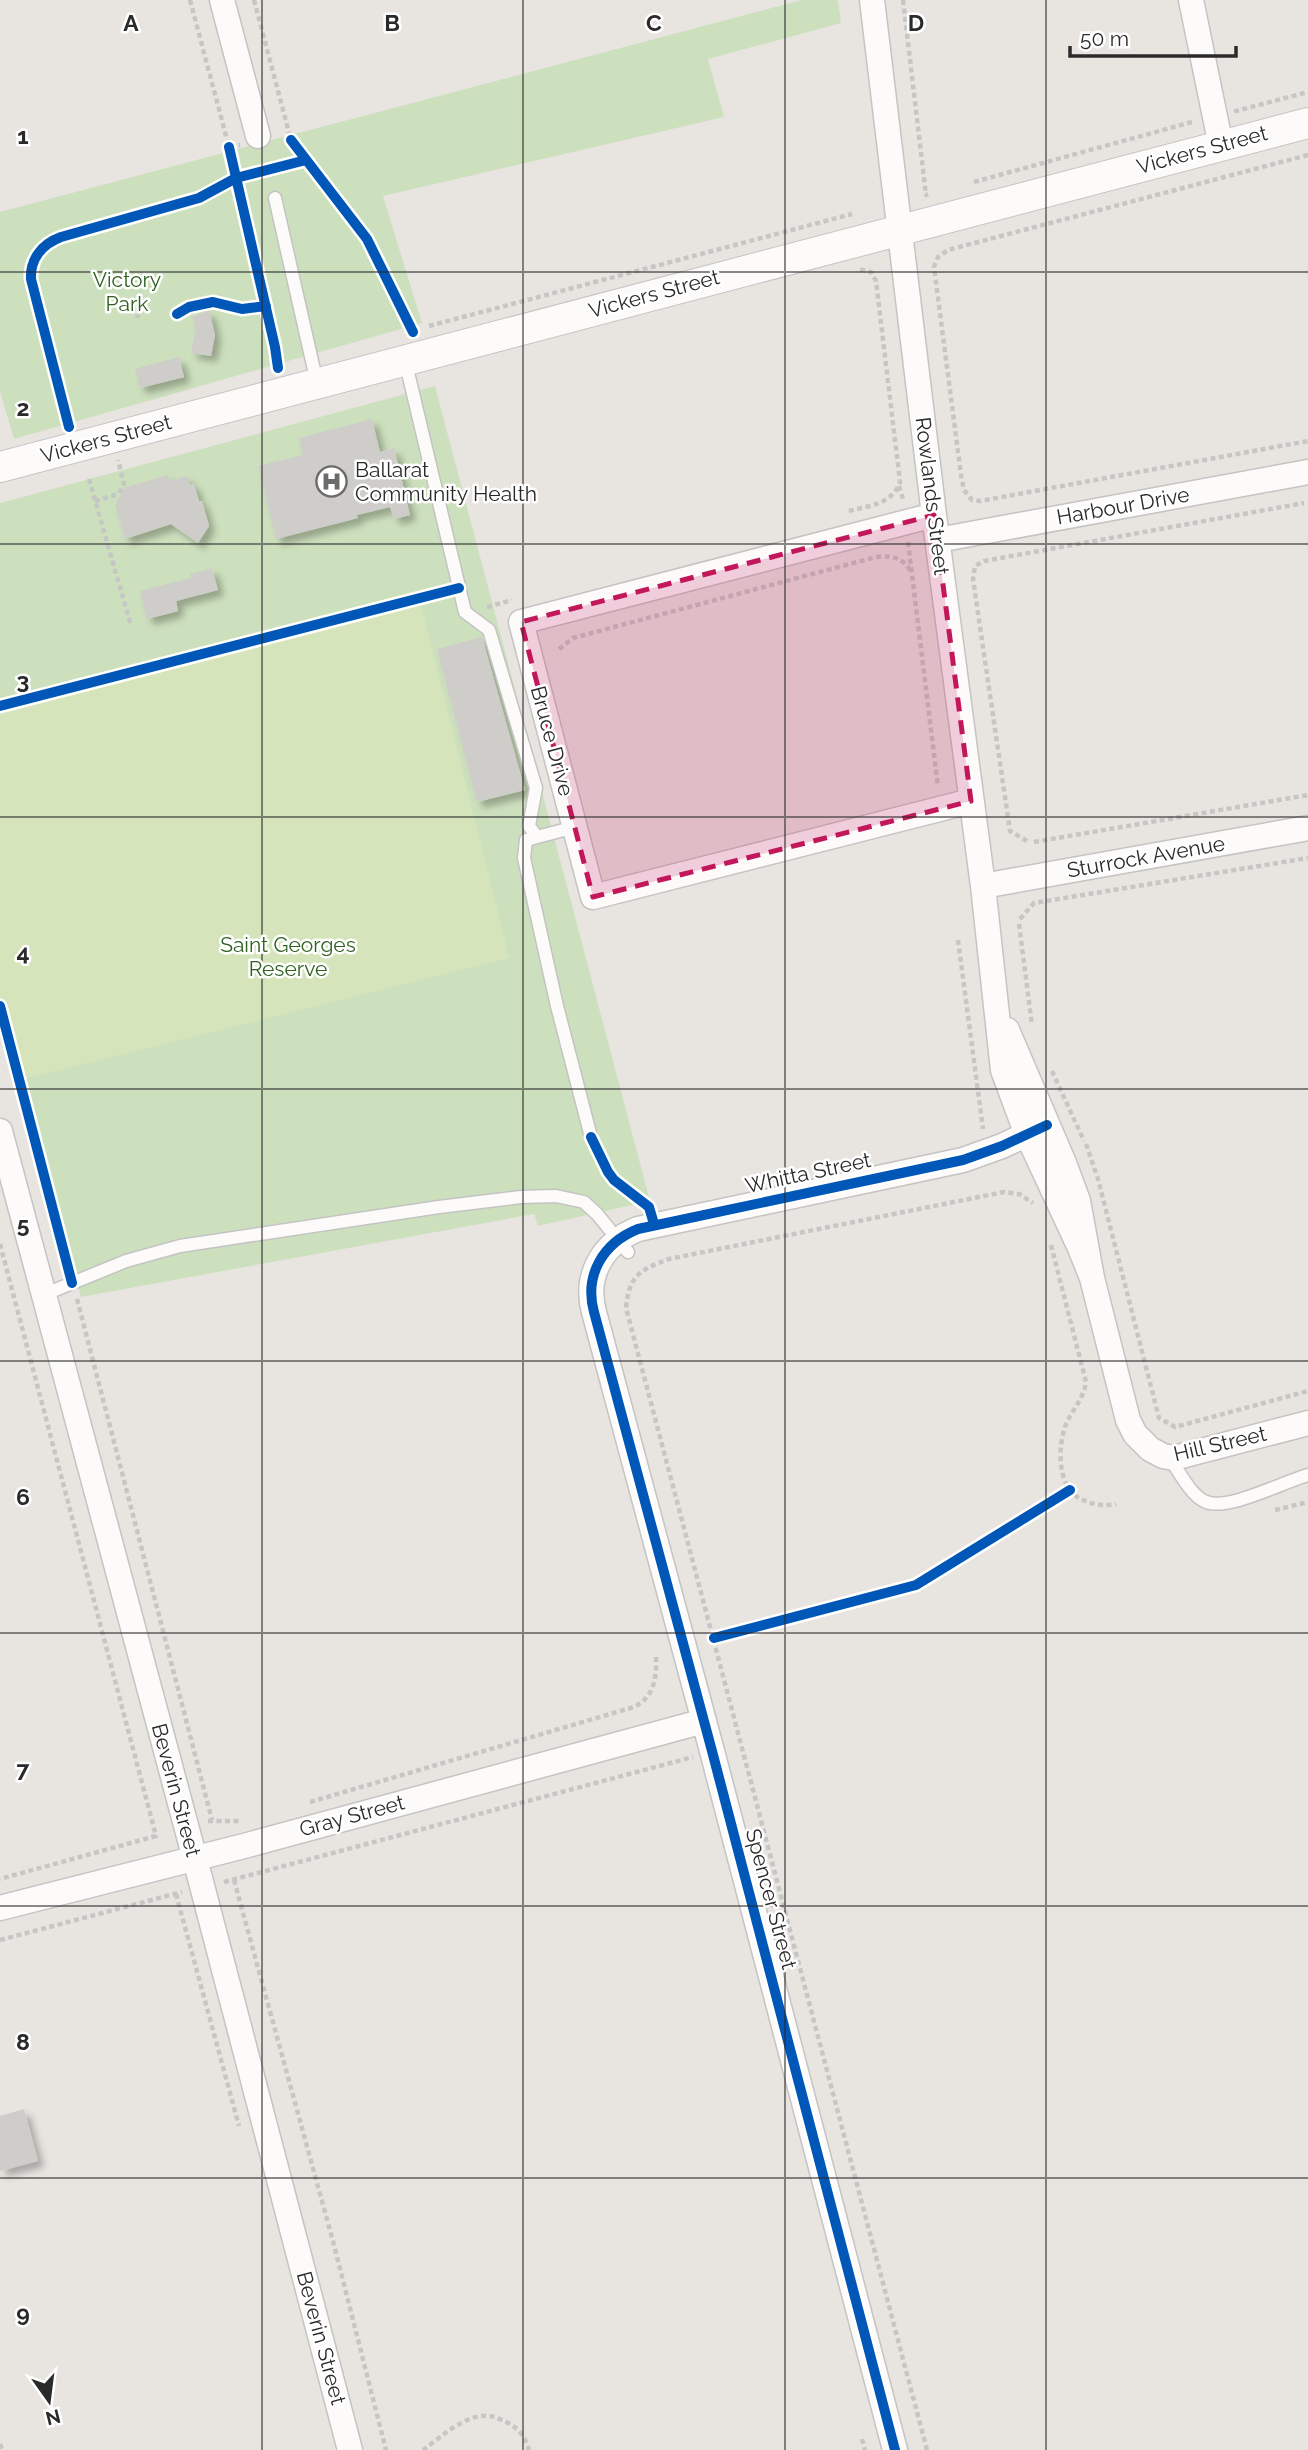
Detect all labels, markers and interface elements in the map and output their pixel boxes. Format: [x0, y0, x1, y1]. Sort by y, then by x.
text: A [123, 9, 139, 36]
text: B [384, 9, 400, 36]
text: C [646, 9, 662, 36]
text: D [908, 9, 924, 36]
scale bar [1070, 14, 1236, 58]
text: 50 m [1080, 26, 1129, 51]
street label: Vickers Street [1134, 120, 1270, 179]
text: 1 [17, 122, 29, 149]
street label: Vickers Street [586, 264, 722, 323]
park label: Victory Park [93, 267, 161, 316]
text: 2 [17, 394, 29, 421]
street label: Vickers Street [38, 409, 174, 468]
street label: Rowlands Street [910, 416, 955, 576]
place label: Ballarat Community Health [355, 457, 537, 506]
hospital icon: Ballarat Community Health [315, 465, 349, 499]
street label: Harbour Drive [1055, 482, 1191, 529]
text: 3 [17, 667, 29, 694]
street label: Bruce Drive [526, 683, 579, 799]
street label: Sturrock Avenue [1065, 830, 1227, 883]
park label: Saint Georges Reserve [220, 932, 356, 981]
text: 4 [16, 939, 30, 966]
street label: Whitta Street [743, 1147, 873, 1198]
text: 5 [17, 1211, 30, 1238]
street label: Hill Street [1171, 1421, 1269, 1466]
text: 6 [16, 1483, 30, 1510]
street label: Beverin Street [147, 1720, 206, 1859]
text: 7 [17, 1755, 30, 1782]
street label: Gray Street [297, 1789, 407, 1842]
street label: Spencer Street [741, 1826, 802, 1972]
text: 8 [16, 2028, 30, 2055]
street label: Beverin Street [292, 2268, 351, 2407]
text: 9 [16, 2300, 30, 2327]
north arrow [14, 2366, 84, 2436]
text: N [43, 2405, 63, 2430]

